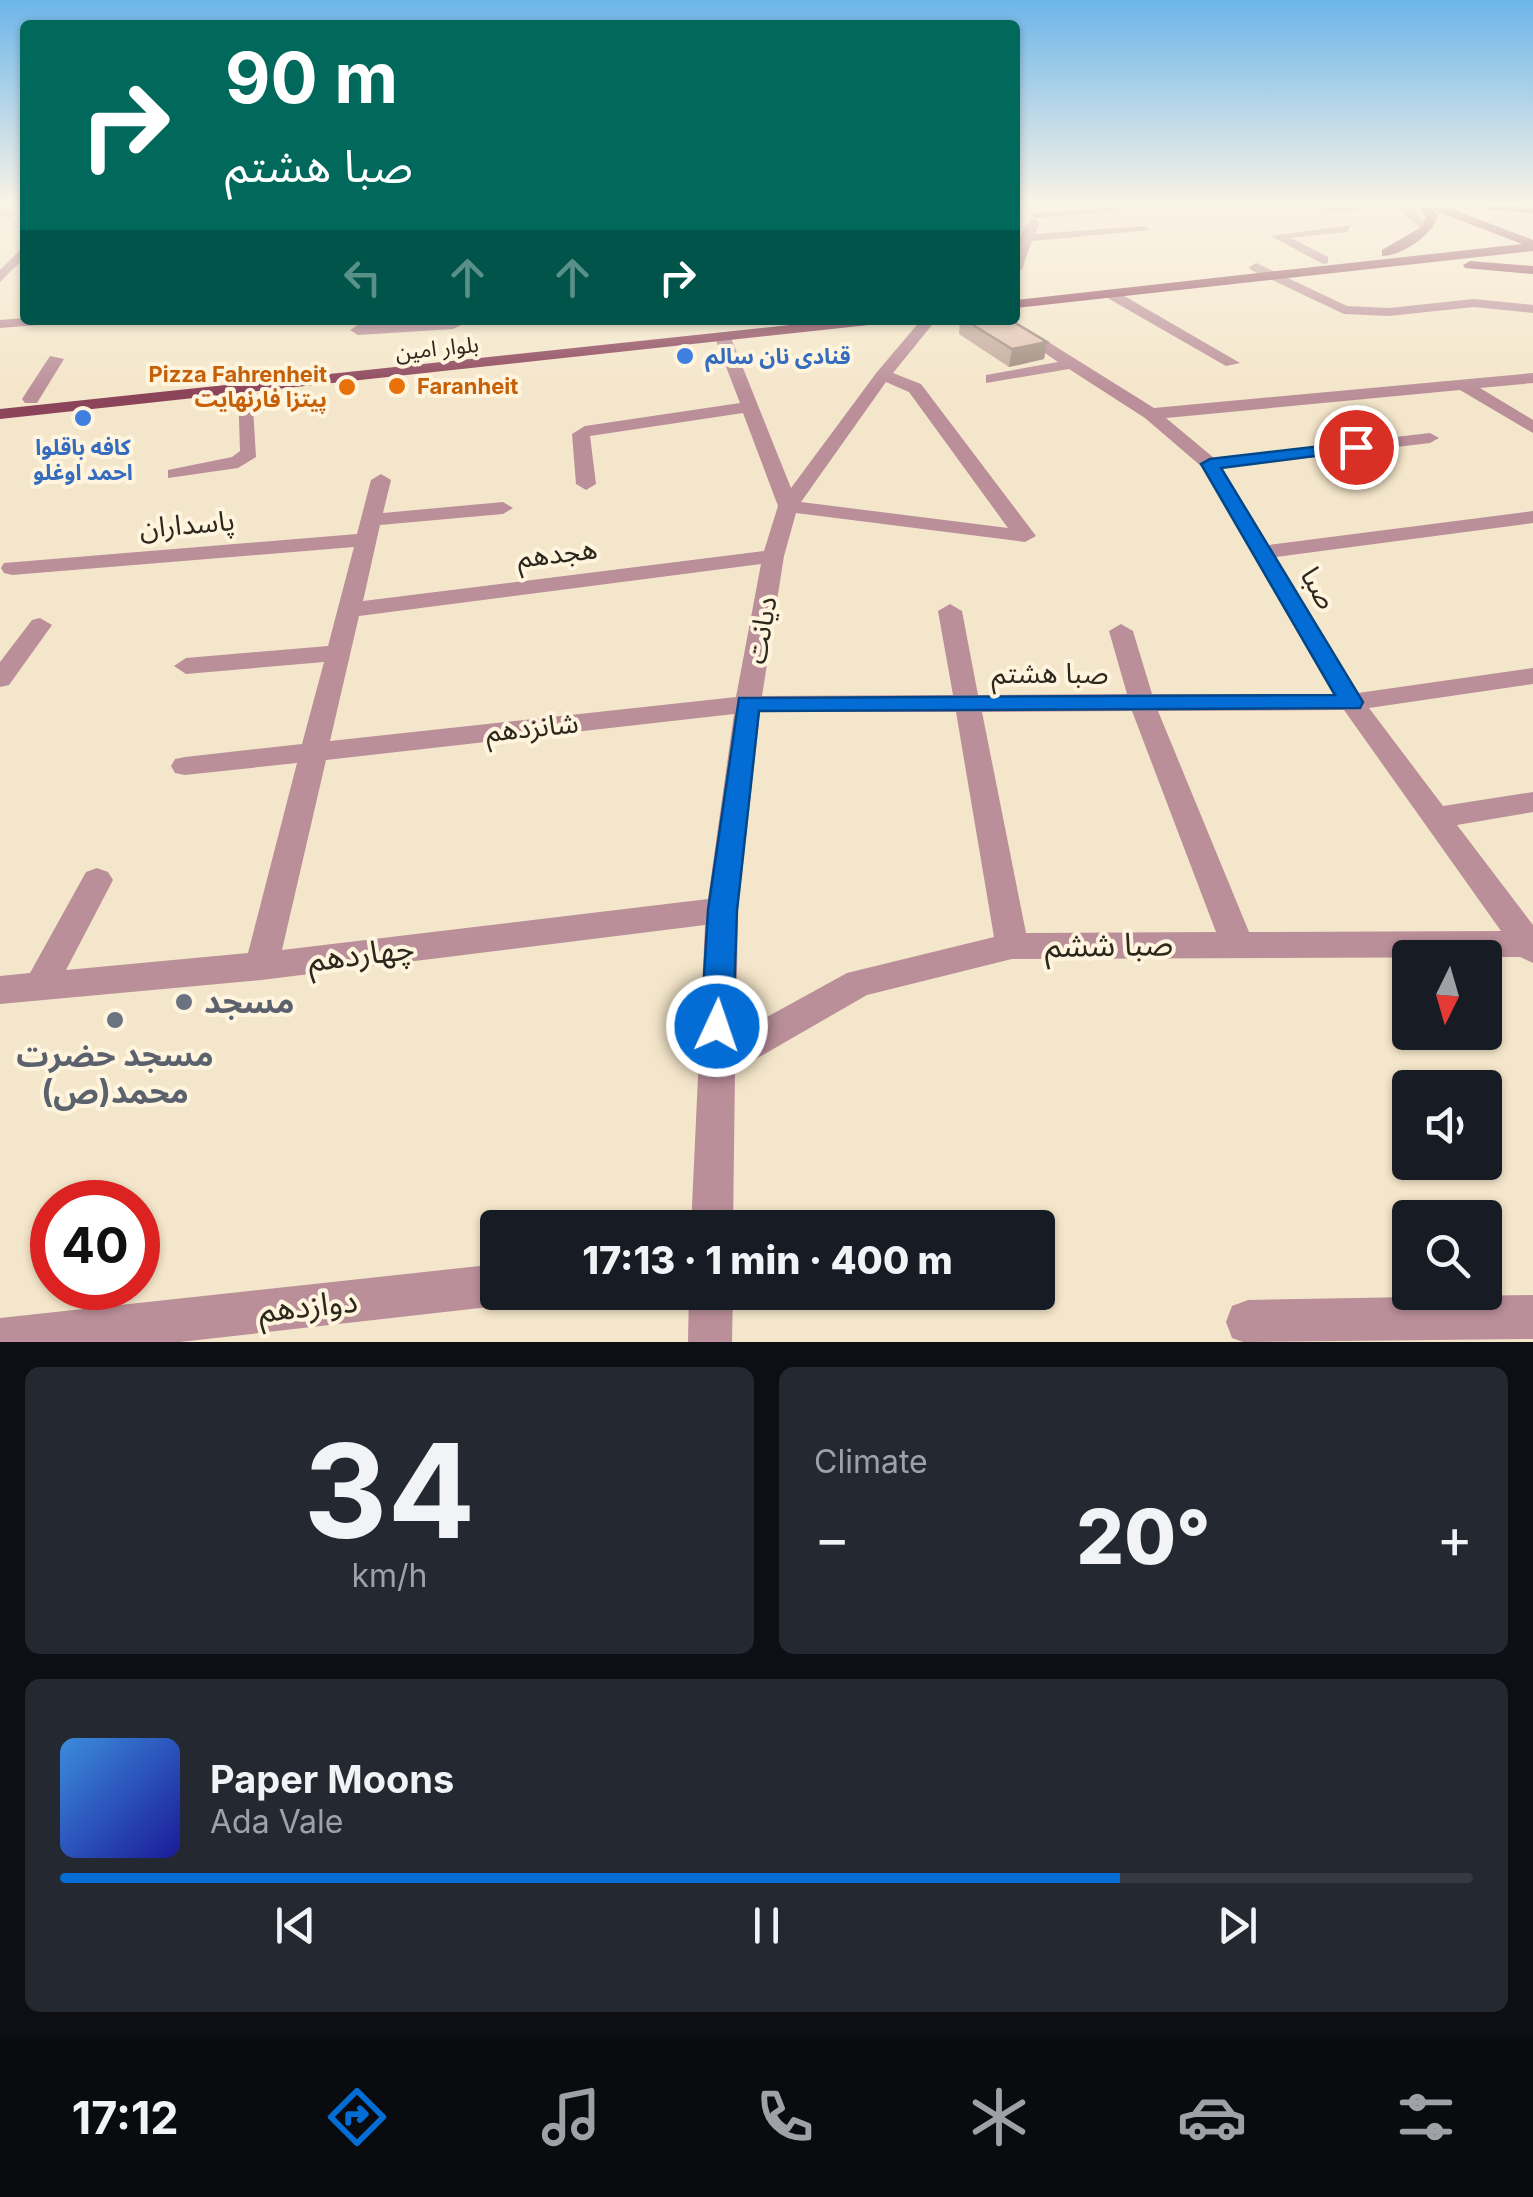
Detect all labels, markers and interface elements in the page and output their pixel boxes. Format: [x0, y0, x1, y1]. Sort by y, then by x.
text: 90 m [225, 35, 398, 120]
icon: right [60, 60, 190, 190]
text: صبا هشتم [225, 138, 413, 193]
icon: left [335, 250, 390, 305]
icon: ahead [440, 250, 495, 305]
icon: ahead [545, 250, 600, 305]
icon: right [650, 250, 705, 305]
street label: بلوار امین [394, 331, 480, 366]
place label: قنادی نان سالم [705, 343, 851, 373]
marker: قنادی نان سالم [674, 345, 696, 367]
place label: Pizza Fahrenheit پیتزا فارنهایت [149, 361, 327, 414]
place label: Faranheit [417, 373, 518, 399]
marker: Faranheit [386, 375, 408, 397]
marker: Pizza Fahrenheit پیتزا فارنهایت [336, 376, 358, 398]
pin [1314, 405, 1399, 490]
marker: کافه باقلوا احمد اوغلو [72, 407, 94, 429]
icon: arrive [1329, 420, 1384, 475]
place label: کافه باقلوا احمد اوغلو [33, 434, 133, 485]
street label: پاسداران [138, 503, 236, 546]
street label: هجدهم [515, 531, 600, 580]
street label: صبا [1294, 561, 1344, 615]
street label: دیانت [738, 594, 784, 666]
street label: صبا هشتم [992, 656, 1108, 695]
street label: شانزدهم [484, 705, 581, 754]
street label: صبا ششم [1044, 924, 1174, 970]
street label: چهاردهم [306, 928, 417, 984]
north arrow [1392, 940, 1502, 1050]
map controls [1392, 940, 1502, 1310]
position arrow [665, 974, 769, 1078]
place label: مسجد [204, 982, 294, 1021]
marker: مسجد [173, 991, 195, 1013]
marker: مسجد حضرت محمد(ص) [104, 1009, 126, 1031]
place label: مسجد حضرت محمد(ص) [16, 1035, 214, 1111]
button: sound [1392, 1070, 1502, 1180]
speed limit sign: 40 [30, 1180, 160, 1310]
button: search [1392, 1200, 1502, 1310]
text: 17:13 · 1 min · 400 m [582, 1237, 953, 1283]
street label: دوازدهم [256, 1281, 360, 1335]
text: 34 [304, 1412, 475, 1569]
text: Climate [814, 1442, 928, 1481]
text: 20° [1076, 1491, 1211, 1582]
text: − [814, 1505, 850, 1571]
text: + [1437, 1505, 1473, 1571]
text: km/h [351, 1556, 428, 1595]
text: Paper Moons [210, 1756, 454, 1802]
text: Ada Vale [210, 1802, 343, 1841]
icon: previous [268, 1898, 323, 1953]
icon: pause [739, 1898, 794, 1953]
icon: next [1210, 1898, 1265, 1953]
icon: directions [322, 2082, 392, 2152]
icon: music [536, 2082, 606, 2152]
icon: phone [750, 2082, 820, 2152]
icon: climate [964, 2082, 1034, 2152]
icon: car [1177, 2082, 1247, 2152]
icon: filters [1391, 2082, 1461, 2152]
text: 17:12 [72, 2090, 179, 2145]

